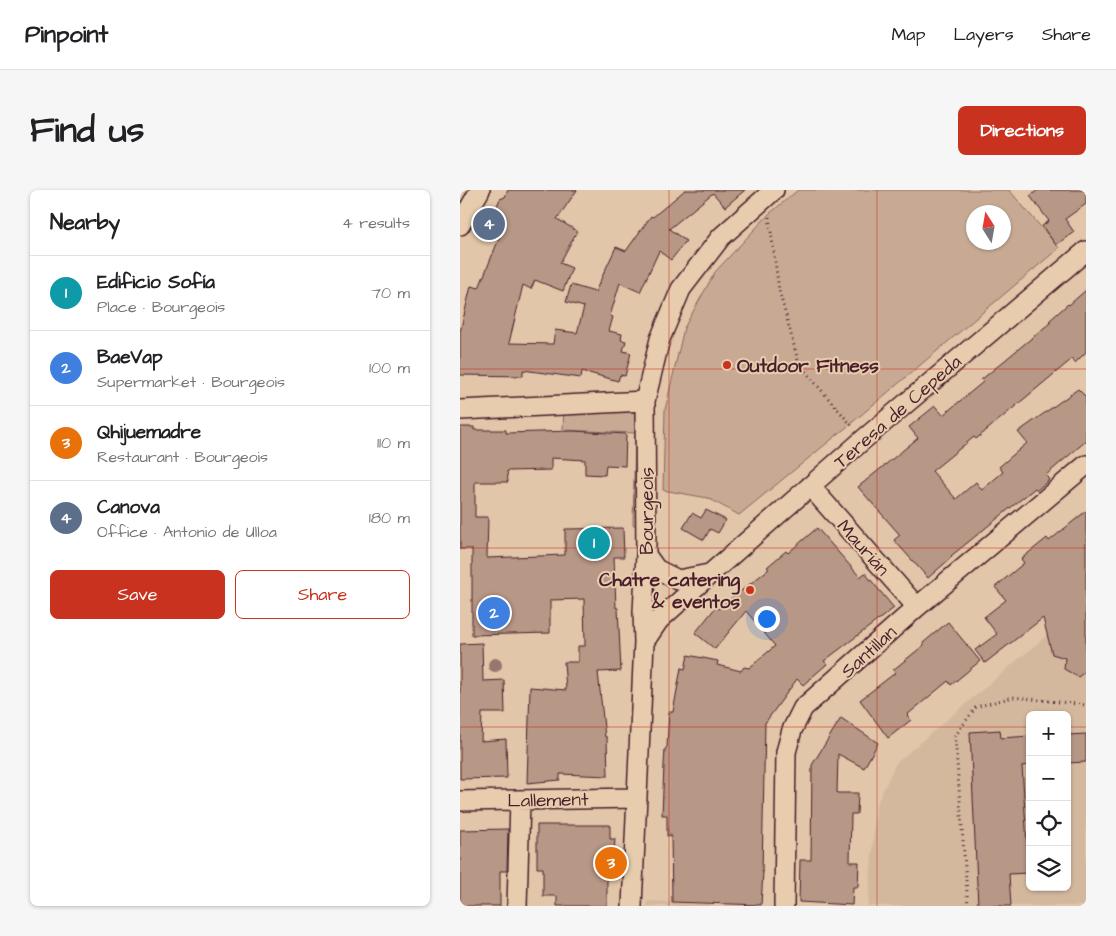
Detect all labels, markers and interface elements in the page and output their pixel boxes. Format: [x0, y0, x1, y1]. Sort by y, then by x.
text: Pinpoint [25, 18, 108, 52]
text: Map [891, 22, 925, 47]
text: Layers [953, 22, 1014, 47]
text: Share [1042, 22, 1091, 47]
text: Find us [30, 106, 144, 155]
button: Directions [958, 106, 1086, 155]
pin: 4 [473, 205, 505, 243]
north arrow [966, 205, 1011, 250]
text: Nearby [50, 208, 120, 237]
text: 4 results [342, 212, 410, 234]
text: Edificio Sofía [97, 269, 215, 296]
text: 1 [65, 282, 67, 304]
text: 70 m [371, 282, 410, 304]
text: Place · Bourgeois [97, 296, 225, 318]
text: BaeVap [97, 344, 163, 371]
street label: Teresa de Cepeda [828, 349, 968, 475]
place label: Outdoor Fitness [737, 353, 879, 380]
text: 2 [61, 357, 71, 379]
text: 100 m [369, 357, 410, 379]
marker: Outdoor Fitness [721, 359, 733, 371]
text: Supermarket · Bourgeois [97, 371, 285, 393]
text: Qhijuemadre [97, 419, 201, 446]
text: 3 [62, 432, 70, 454]
text: 110 m [377, 432, 410, 454]
text: Restaurant · Bourgeois [97, 446, 268, 468]
street label: Bourgeois [634, 467, 662, 555]
text: Canova [97, 494, 160, 521]
text: 4 [61, 507, 71, 529]
text: 180 m [369, 507, 410, 529]
street label: Maurián [830, 514, 896, 582]
text: Office · Antonio de Ulloa [97, 521, 277, 543]
pin: 1 [578, 524, 610, 562]
place label: Chatre catering & eventos [599, 567, 740, 616]
button: Save [50, 570, 225, 619]
button: Share [235, 570, 410, 619]
marker: Chatre catering & eventos [744, 584, 756, 596]
pin: 2 [478, 594, 510, 632]
your location [754, 606, 780, 632]
street label: Santillan [835, 620, 903, 685]
map controls [1026, 711, 1071, 891]
button: + [1026, 711, 1071, 756]
button: − [1026, 756, 1071, 801]
street label: Lallement [507, 786, 589, 815]
button: locate [1026, 801, 1071, 846]
pin: 3 [595, 844, 627, 882]
button: layers [1026, 846, 1071, 891]

